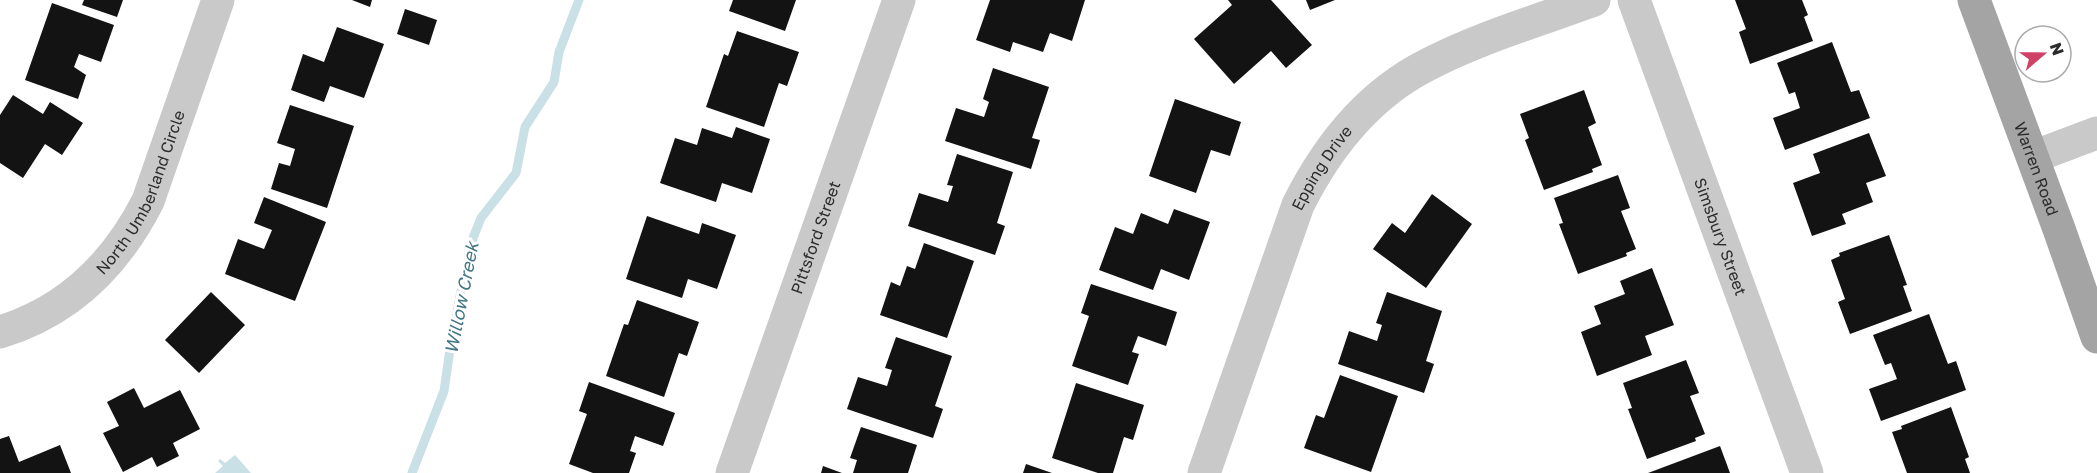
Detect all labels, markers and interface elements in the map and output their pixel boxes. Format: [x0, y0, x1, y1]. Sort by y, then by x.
north arrow [2013, 24, 2073, 84]
text: N [2046, 40, 2069, 58]
street label: North Umberland Circle [91, 107, 189, 278]
street label: Warren Road [2010, 119, 2063, 218]
street label: Epping Drive [1287, 121, 1356, 214]
street label: Simsbury Street [1690, 175, 1751, 298]
street label: Pittsford Street [786, 178, 844, 296]
water label: Willow Creek [439, 238, 483, 356]

